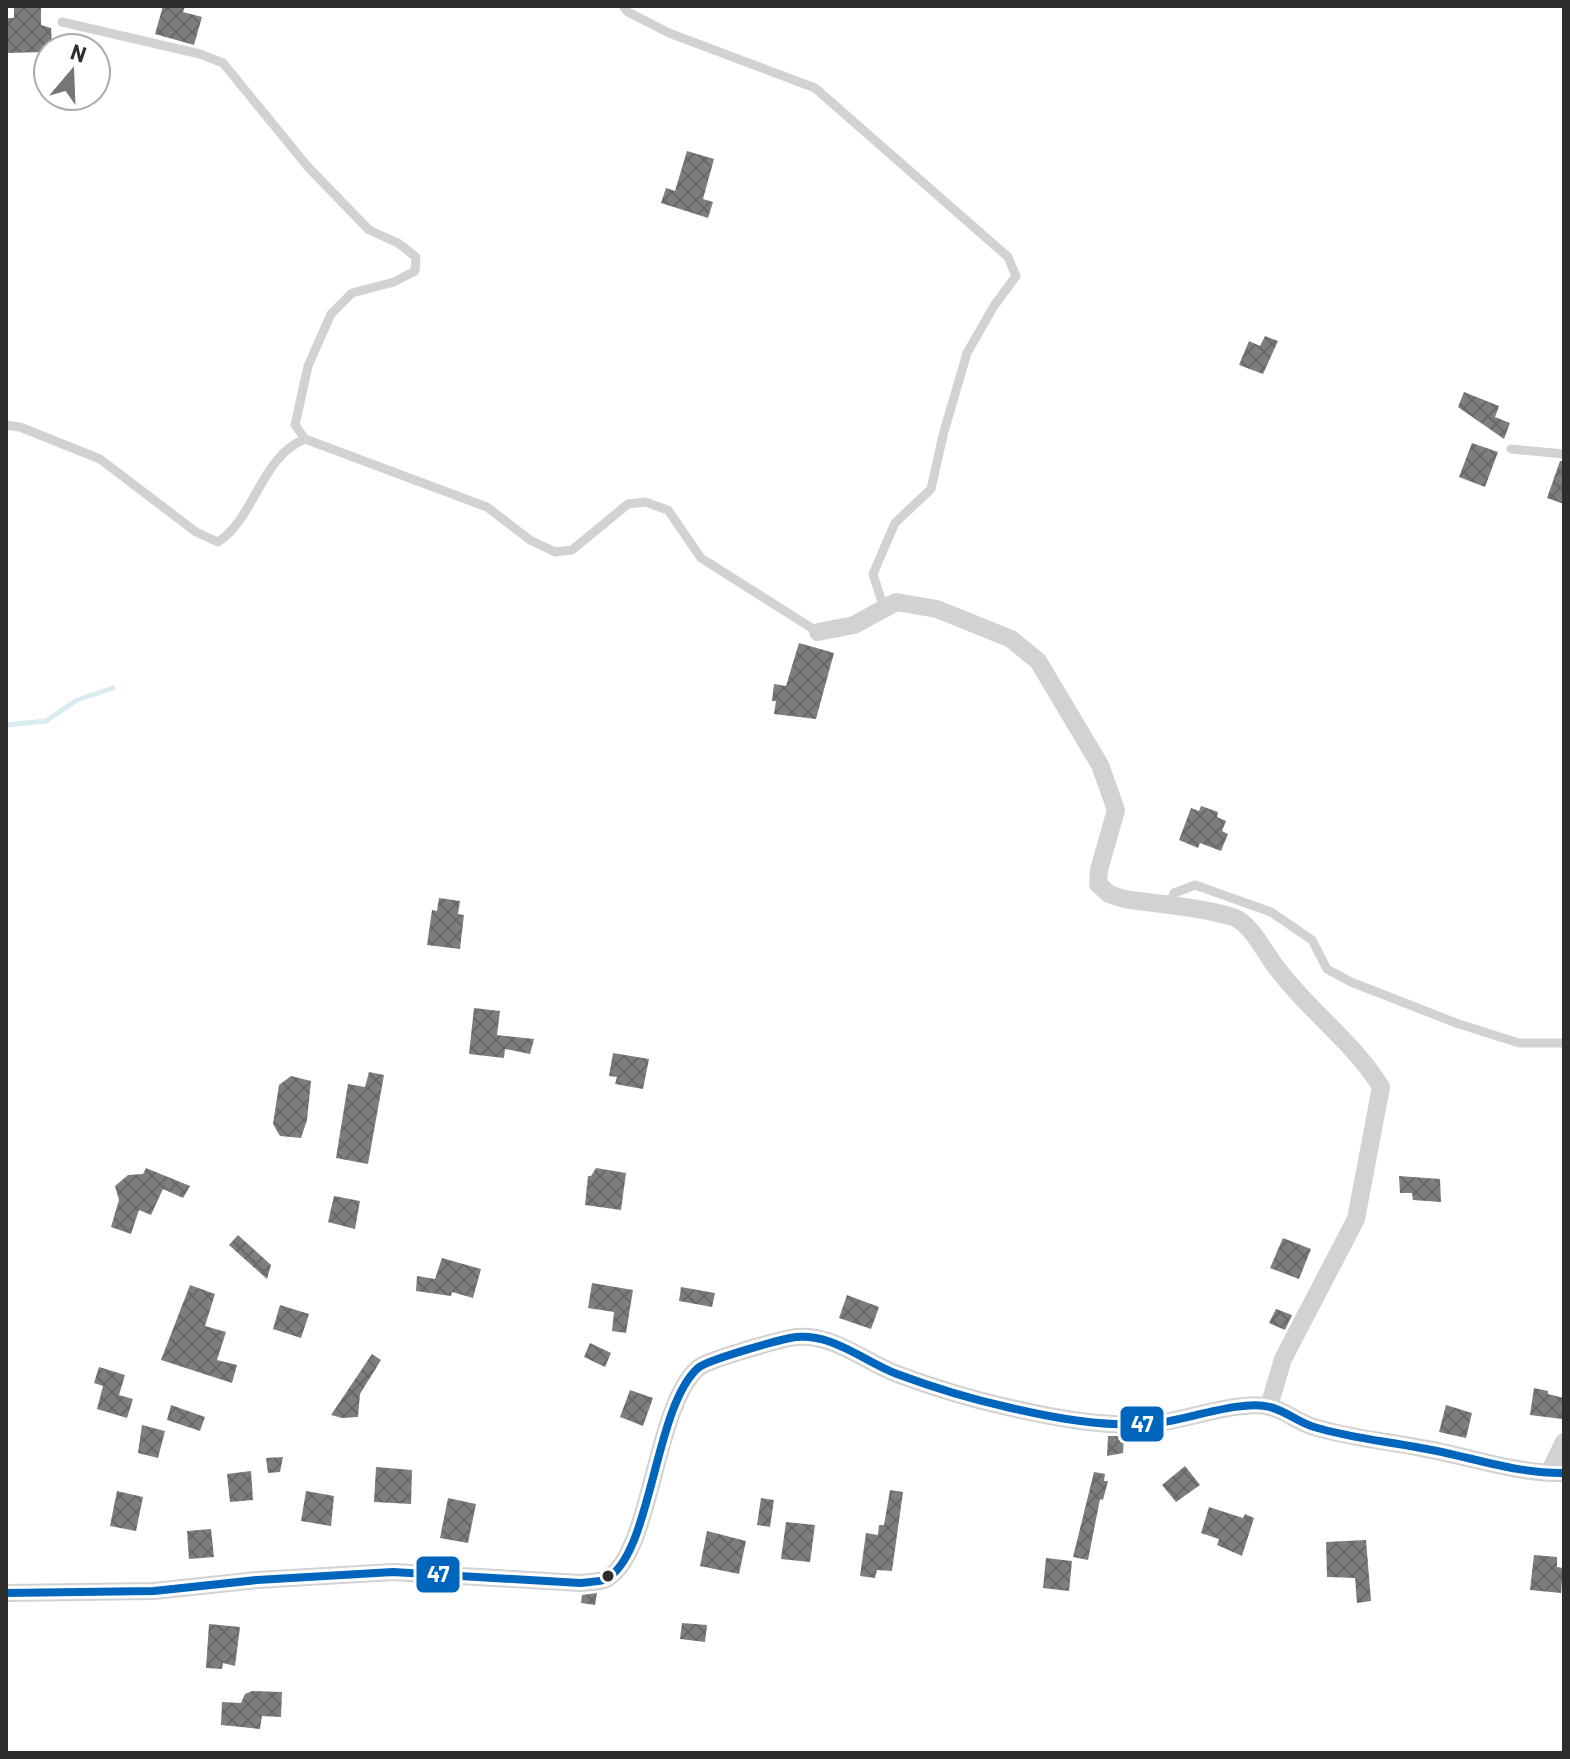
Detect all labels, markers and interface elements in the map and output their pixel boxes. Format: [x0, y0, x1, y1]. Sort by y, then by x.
north arrow [32, 32, 112, 112]
text: N [68, 37, 90, 67]
line badge: 47 [1119, 1405, 1165, 1443]
text: 47 [1131, 1410, 1153, 1436]
line badge: 47 [415, 1555, 461, 1594]
text: 47 [427, 1560, 449, 1586]
unlabelled marker [600, 1568, 616, 1584]

